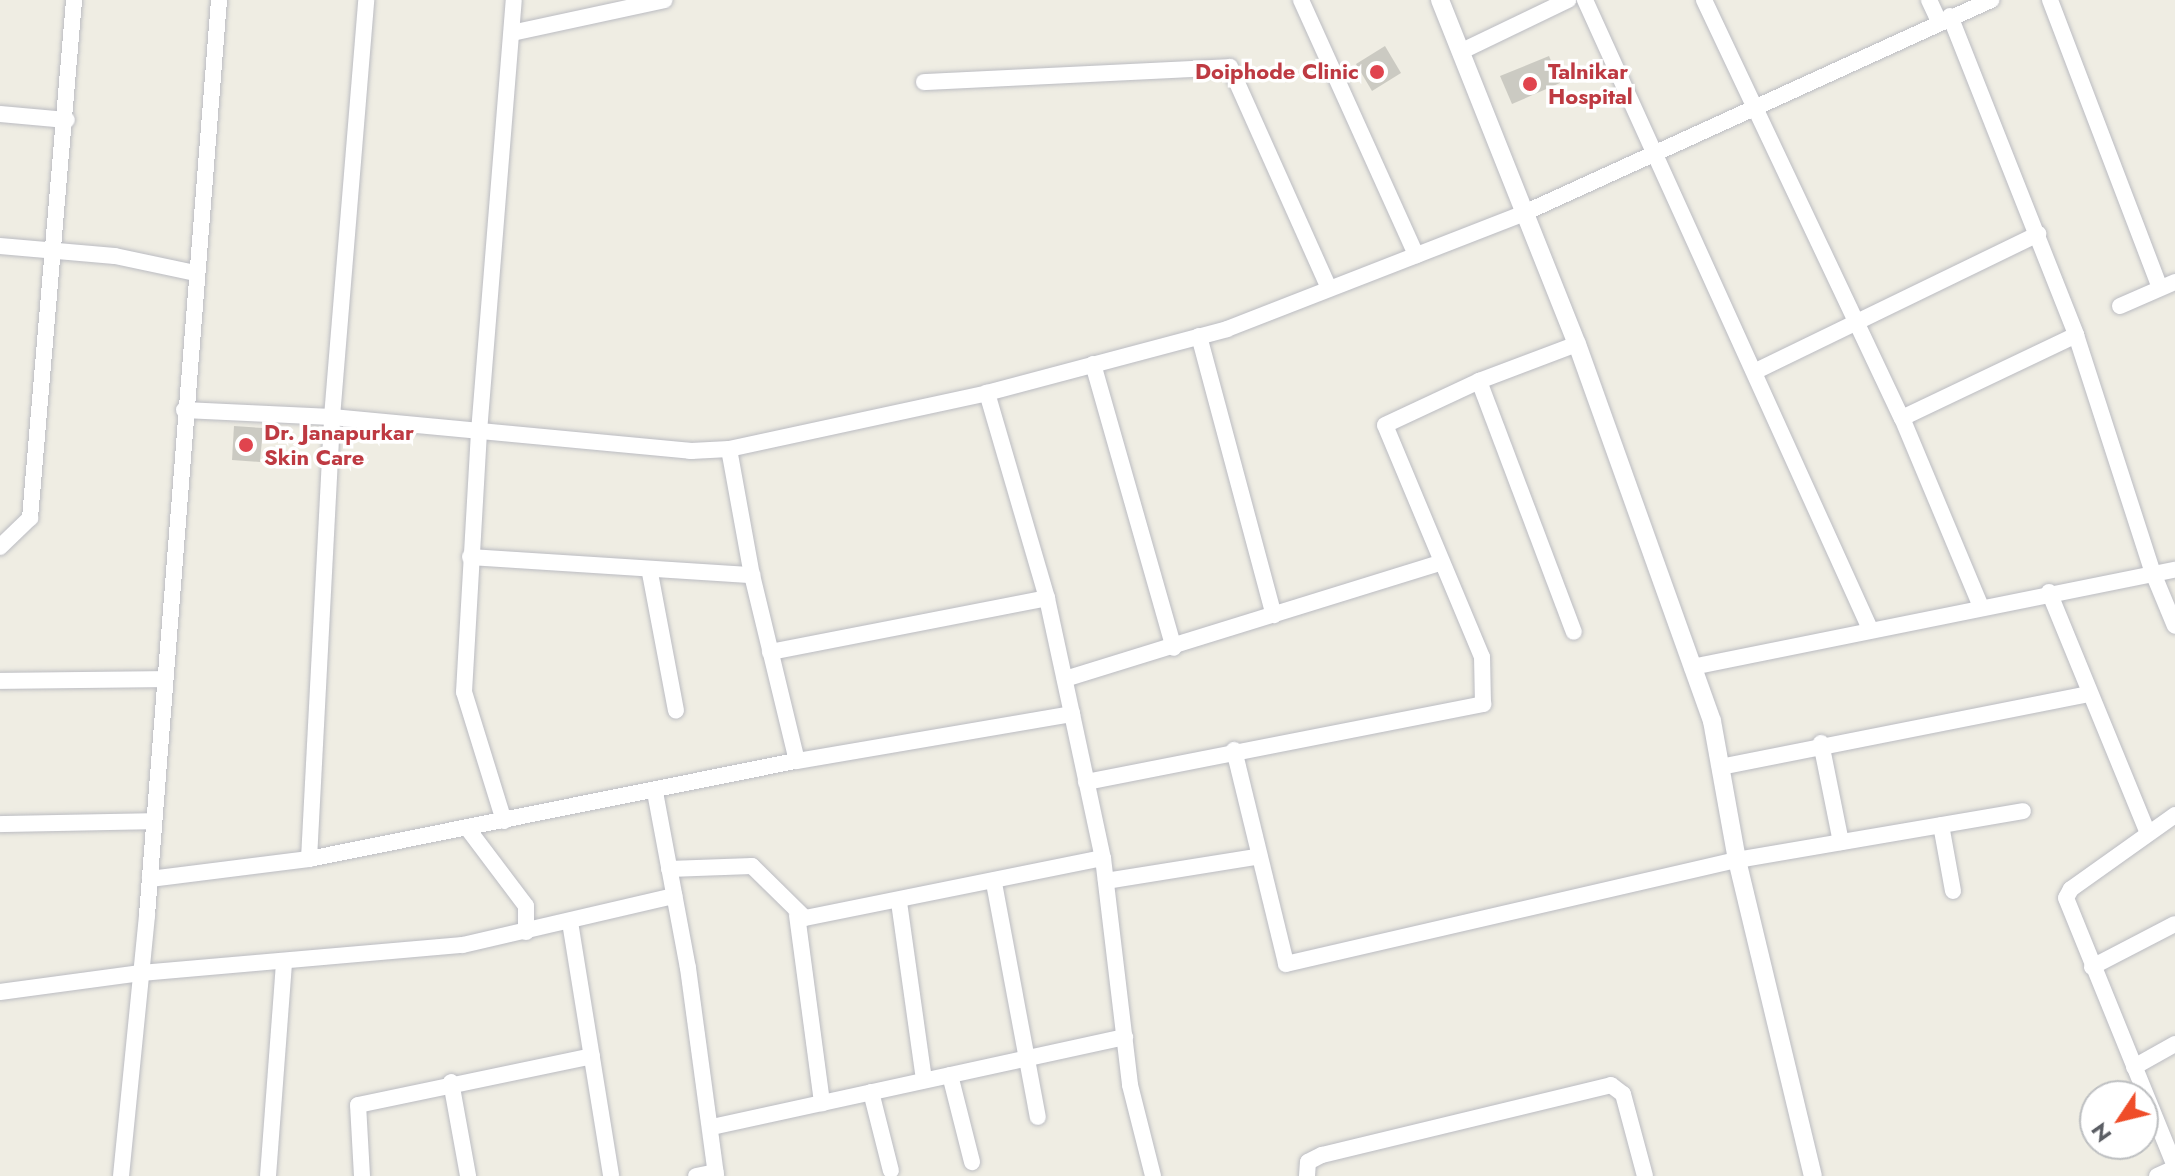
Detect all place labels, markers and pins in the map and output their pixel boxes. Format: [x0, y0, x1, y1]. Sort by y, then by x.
place label: Talnikar Hospital [1548, 58, 1633, 110]
place label: Doiphode Clinic [1195, 59, 1359, 85]
marker: Doiphode Clinic [1366, 61, 1388, 83]
marker: Talnikar Hospital [1519, 73, 1541, 95]
place label: Dr. Janapurkar Skin Care [264, 419, 414, 470]
marker: Dr. Janapurkar Skin Care [235, 434, 257, 456]

